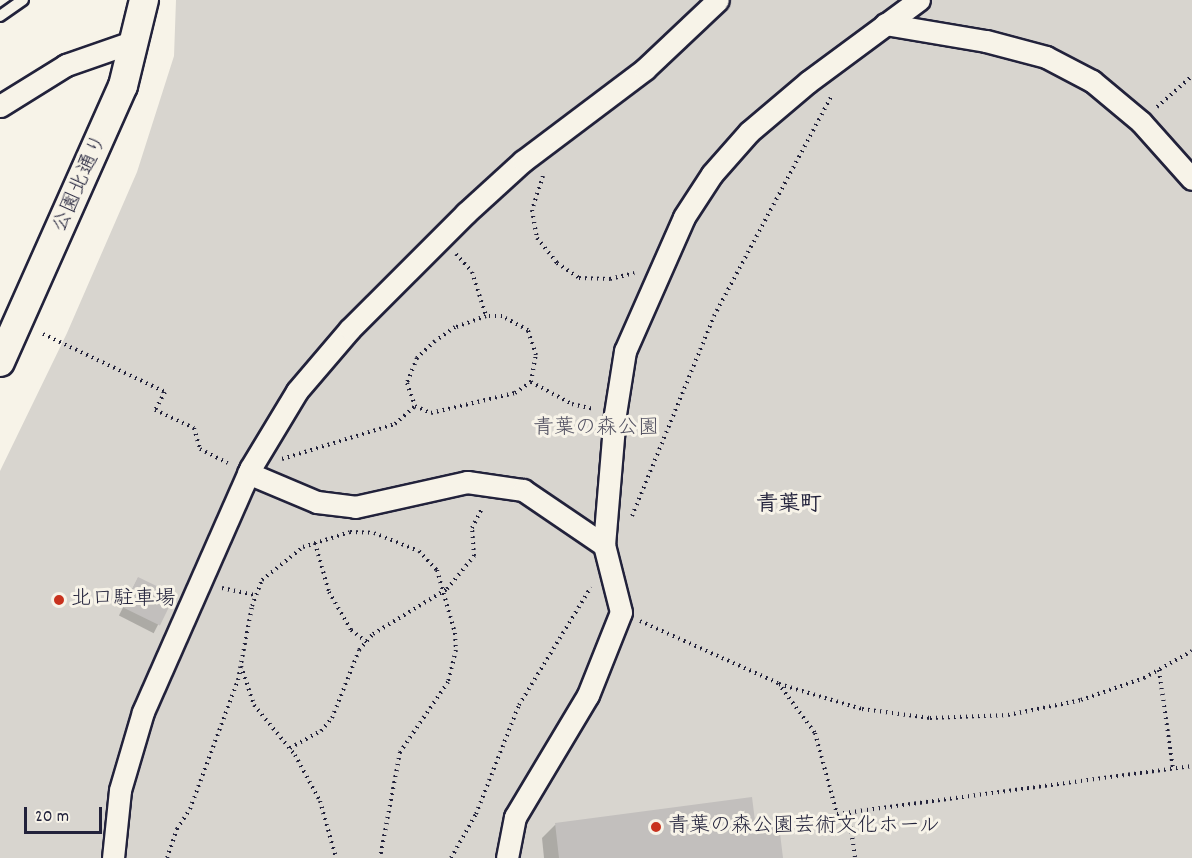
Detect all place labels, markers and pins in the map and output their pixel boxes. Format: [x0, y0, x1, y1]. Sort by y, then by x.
place label: 北口駐車場 [71, 587, 176, 613]
marker: 北口駐車場 [52, 593, 66, 607]
place label: 青葉の森公園芸術文化ホール [668, 814, 941, 840]
marker: 青葉の森公園芸術文化ホール [649, 820, 663, 834]

